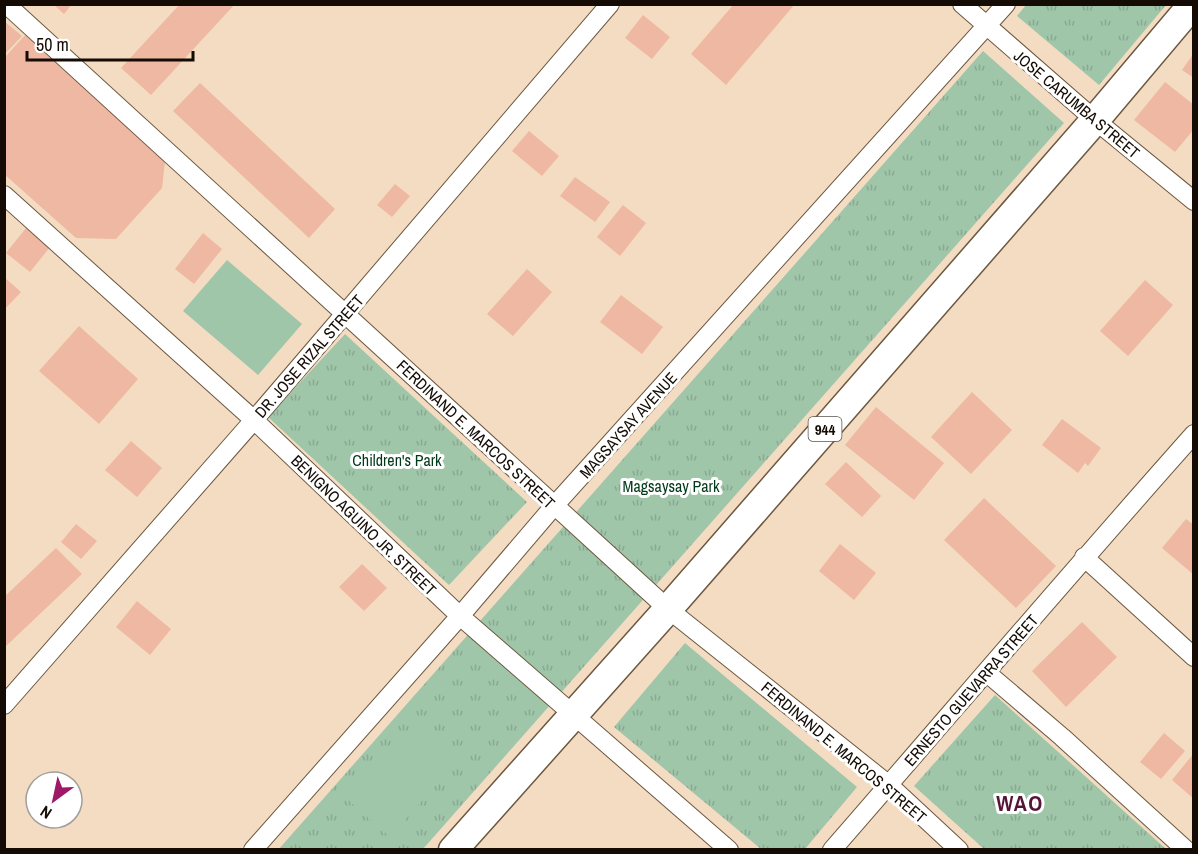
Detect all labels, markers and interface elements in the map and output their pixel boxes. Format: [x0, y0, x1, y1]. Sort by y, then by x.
scale bar [27, 24, 194, 62]
text: 50 m [36, 32, 69, 57]
street label: JOSE CARUMBA STREET [1009, 45, 1145, 163]
street label: DR. JOSE RIZAL STREET [249, 290, 369, 422]
street label: FERDINAND E. MARCOS STREET [392, 355, 560, 513]
street label: MAGSAYSAY AVENUE [574, 367, 682, 483]
road number: 944 [808, 417, 842, 441]
park label: Children's Park [352, 449, 442, 471]
street label: BENIGNO AGUINO JR. STREET [287, 450, 441, 600]
park label: Magsaysay Park [623, 475, 720, 497]
street label: ERNESTO GUEVARRA STREET [899, 609, 1043, 771]
street label: FERDINAND E. MARCOS STREET [757, 676, 931, 828]
north arrow [24, 770, 84, 830]
district label: WAO [996, 788, 1044, 818]
text: N [36, 801, 56, 824]

